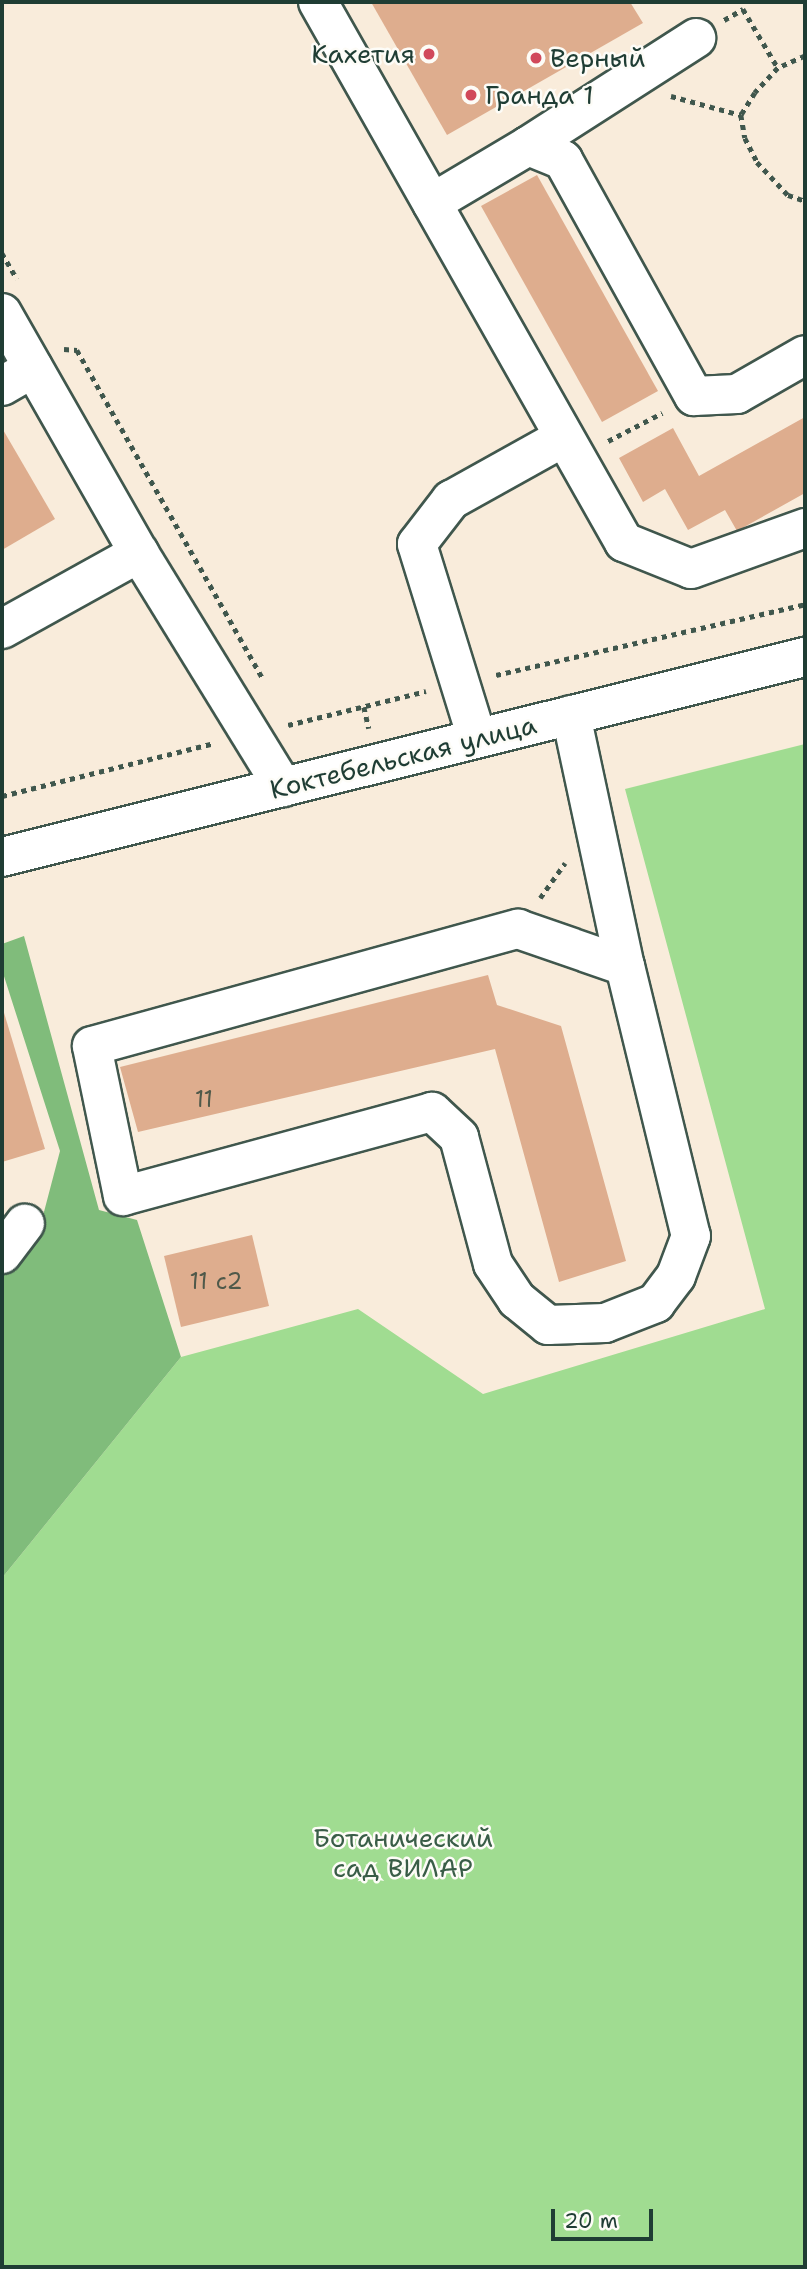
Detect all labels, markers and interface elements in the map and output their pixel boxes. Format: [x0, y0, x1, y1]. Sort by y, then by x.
place label: Кахетия [311, 38, 415, 70]
place label: Верный [550, 42, 645, 74]
marker: Кахетия [421, 46, 437, 62]
marker: Верный [528, 50, 544, 66]
place label: Гранда 1 [485, 79, 594, 111]
marker: Гранда 1 [463, 87, 479, 103]
street label: Коктебельская улица [266, 709, 540, 805]
house number: 11 [195, 1085, 213, 1113]
house number: 11 с2 [189, 1267, 243, 1295]
park label: Ботанический сад ВИЛАР [313, 1822, 493, 1884]
scale bar [555, 2196, 656, 2240]
text: 20 m [564, 2207, 618, 2235]

